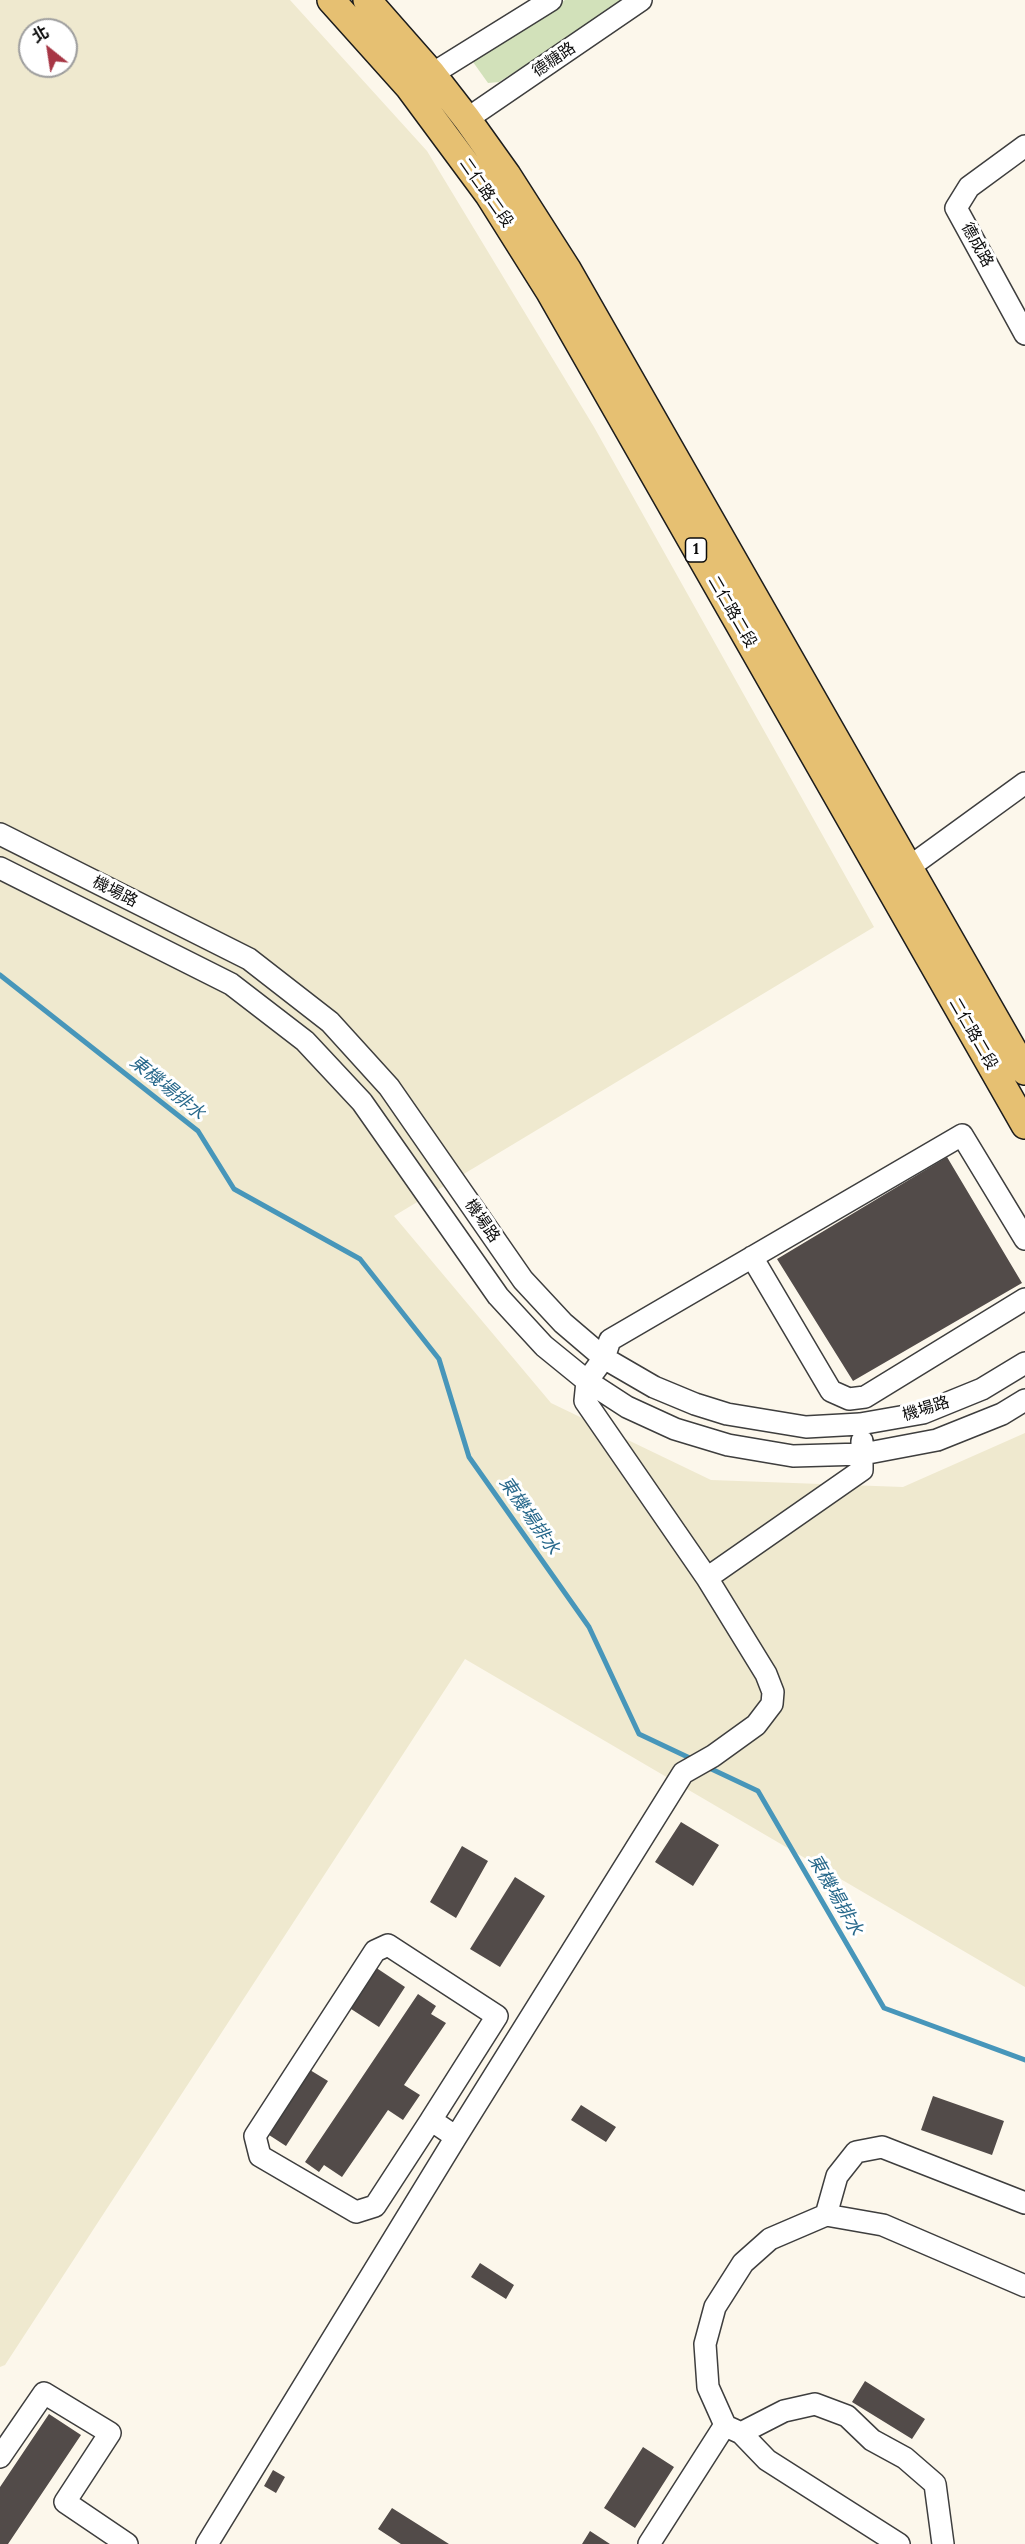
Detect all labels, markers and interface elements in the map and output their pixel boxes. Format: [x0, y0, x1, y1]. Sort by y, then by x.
north arrow [18, 18, 78, 78]
text: 北 [28, 21, 52, 47]
street label: 德糖路 [529, 39, 579, 81]
street label: 二仁路二段 [455, 155, 517, 231]
street label: 德成路 [957, 219, 997, 271]
road number: 1 [686, 538, 706, 562]
street label: 二仁路二段 [704, 573, 760, 651]
street label: 機場路 [89, 873, 141, 911]
street label: 二仁路二段 [945, 995, 1001, 1073]
water label: 東機場排水 [125, 1051, 209, 1125]
street label: 機場路 [460, 1196, 504, 1246]
street label: 機場路 [900, 1393, 952, 1425]
water label: 東機場排水 [494, 1473, 564, 1559]
water label: 東機場排水 [803, 1851, 867, 1939]

